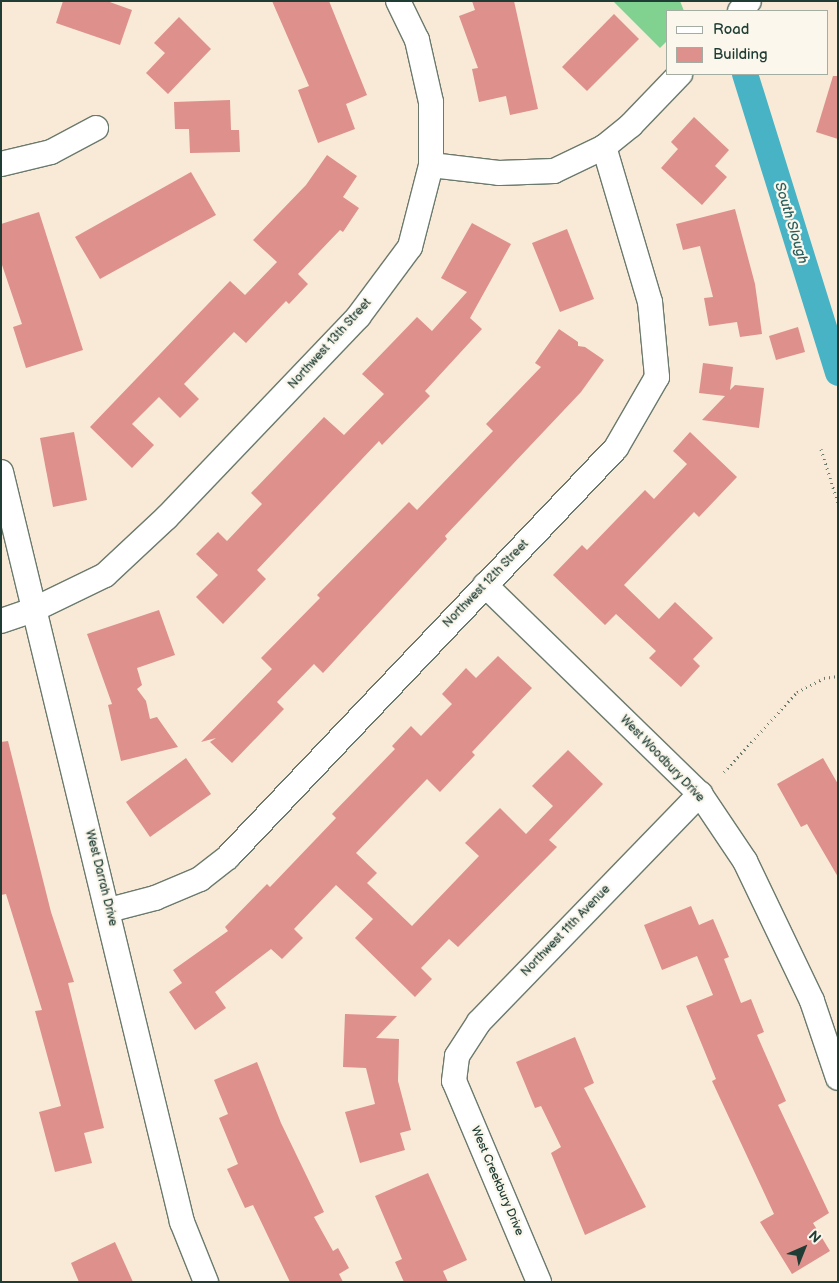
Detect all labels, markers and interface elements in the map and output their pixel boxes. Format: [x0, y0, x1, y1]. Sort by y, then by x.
legend [666, 10, 829, 75]
text: Road [713, 20, 749, 39]
text: Building [713, 45, 768, 64]
water label: South Slough [771, 180, 811, 266]
street label: Northwest 13th Street [286, 296, 374, 392]
street label: Northwest 12th Street [440, 537, 532, 631]
street label: West Woodbury Drive [616, 712, 708, 806]
street label: West Darrah Drive [82, 828, 120, 928]
street label: Northwest 11th Avenue [519, 882, 613, 980]
street label: West Creekbury Drive [467, 1124, 527, 1238]
north arrow [779, 1223, 829, 1273]
text: N [805, 1227, 824, 1247]

